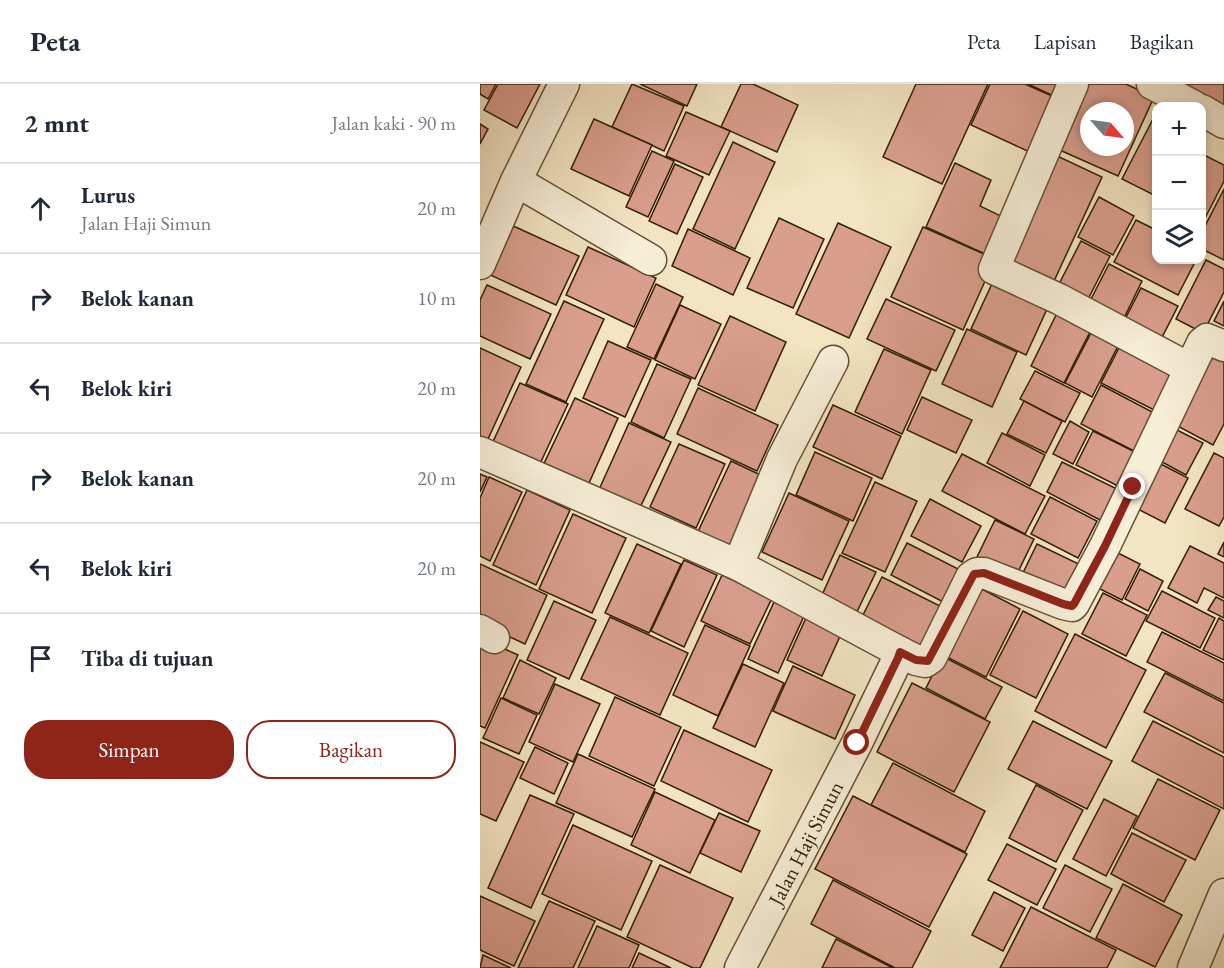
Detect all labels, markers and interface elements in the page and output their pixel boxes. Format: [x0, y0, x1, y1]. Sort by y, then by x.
text: Peta [30, 23, 81, 59]
text: Peta [967, 28, 1001, 55]
text: Lapisan [1034, 28, 1097, 55]
text: Bagikan [1130, 28, 1194, 55]
north arrow [1080, 102, 1134, 156]
map controls [1152, 102, 1206, 264]
button: + [1152, 102, 1206, 156]
text: 2 mnt [24, 106, 89, 140]
text: Jalan kaki · 90 m [331, 110, 456, 136]
button: − [1152, 156, 1206, 210]
text: Lurus [81, 181, 135, 210]
icon: ahead [24, 192, 57, 225]
text: 20 m [417, 195, 456, 221]
text: Jalan Haji Simun [81, 210, 211, 236]
button: layers [1152, 210, 1206, 264]
icon: right [24, 282, 57, 315]
text: Belok kanan [81, 284, 194, 313]
text: 10 m [417, 285, 456, 311]
icon: left [24, 372, 57, 405]
text: Belok kiri [81, 374, 172, 403]
text: 20 m [417, 375, 456, 401]
icon: right [24, 462, 57, 495]
text: Belok kanan [81, 464, 194, 493]
text: 20 m [417, 465, 456, 491]
route end [1119, 473, 1145, 499]
icon: left [24, 552, 57, 585]
text: Belok kiri [81, 554, 172, 583]
text: 20 m [417, 555, 456, 581]
icon: arrive [24, 642, 57, 675]
text: Tiba di tujuan [81, 644, 213, 673]
button: Simpan [24, 720, 234, 779]
button: Bagikan [246, 720, 456, 779]
route start [843, 729, 869, 755]
street label: Jalan Haji Simun [761, 776, 849, 912]

